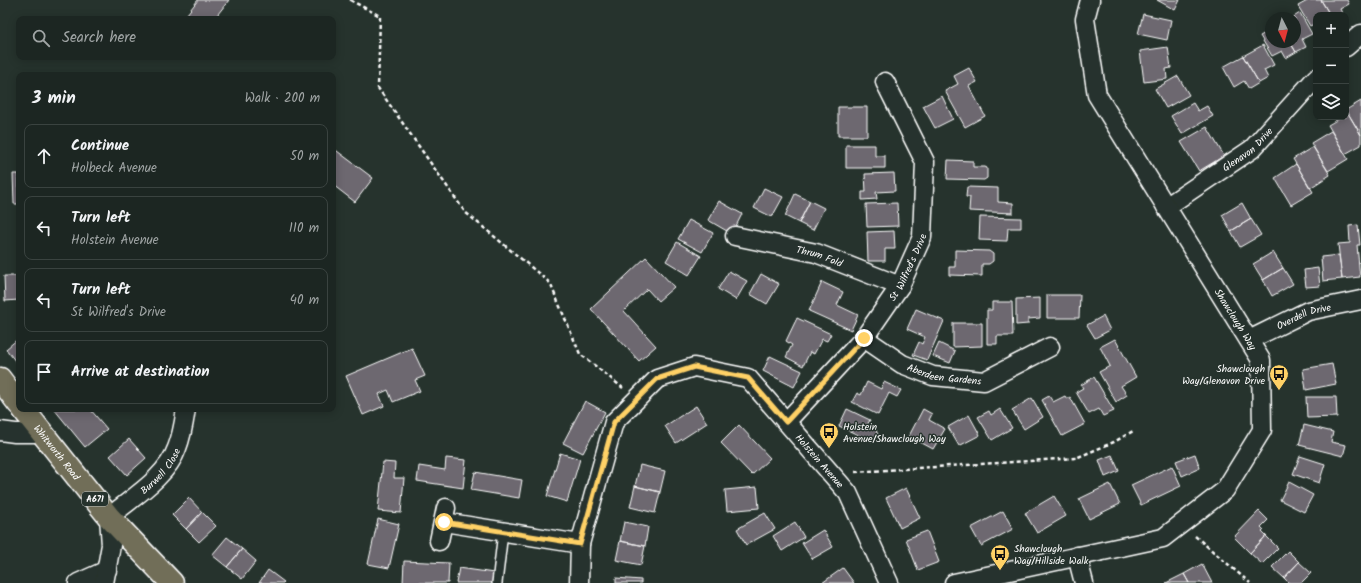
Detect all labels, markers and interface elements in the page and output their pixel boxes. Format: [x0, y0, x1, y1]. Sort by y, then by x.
north arrow [1265, 12, 1301, 48]
map controls [1313, 12, 1349, 120]
button: + [1313, 12, 1349, 48]
search box [16, 16, 336, 60]
text: Search here [62, 26, 136, 50]
icon: search [30, 27, 52, 49]
button: − [1313, 48, 1349, 84]
button: layers [1313, 84, 1349, 120]
text: 3 min [32, 85, 76, 112]
text: Walk · 200 m [245, 88, 320, 109]
street label: Glenavon Drive [1219, 124, 1277, 176]
text: Continue [71, 134, 129, 158]
icon: ahead [33, 145, 55, 167]
text: 50 m [290, 146, 319, 167]
text: Holbeck Avenue [71, 158, 157, 179]
text: Turn left [71, 206, 131, 230]
icon: left [33, 217, 55, 239]
text: 110 m [289, 218, 319, 239]
text: Holstein Avenue [71, 230, 159, 251]
street label: St Wilfred's Drive [885, 233, 931, 305]
street label: Thrum Fold [795, 242, 846, 272]
text: Turn left [71, 278, 131, 302]
street label: Shawclough Way [1210, 286, 1261, 354]
icon: left [33, 289, 55, 311]
text: 40 m [290, 290, 319, 311]
street label: Overdell Drive [1274, 299, 1333, 334]
text: St Wilfred's Drive [71, 302, 166, 323]
route end [855, 329, 873, 347]
text: Arrive at destination [71, 360, 210, 384]
street label: Aberdeen Gardens [904, 360, 983, 390]
icon: arrive [33, 361, 55, 383]
place label: Shawclough Way/Glenavon Drive [1182, 361, 1265, 389]
bus stop icon: Shawclough Way/Glenavon Drive [1268, 363, 1290, 391]
place label: Holstein Avenue/Shawclough Way [843, 419, 946, 447]
street label: Whitworth Road [29, 421, 84, 485]
bus stop icon: Holstein Avenue/Shawclough Way [818, 421, 840, 449]
street label: Holstein Avenue [791, 431, 848, 492]
street label: Burwell Close [137, 446, 185, 499]
road number: A671 [82, 492, 108, 506]
route start [435, 513, 453, 531]
place label: Shawclough Way/Hillside Walk [1014, 541, 1089, 569]
bus stop icon: Shawclough Way/Hillside Walk [989, 543, 1011, 571]

